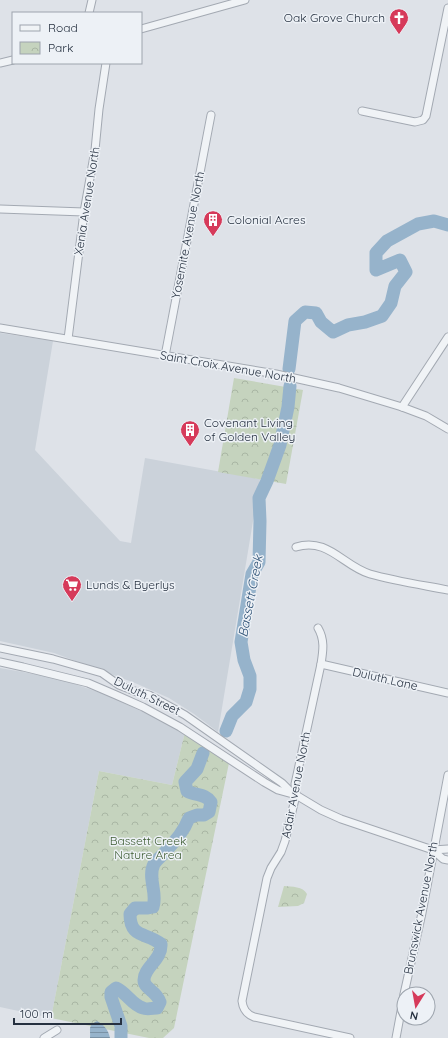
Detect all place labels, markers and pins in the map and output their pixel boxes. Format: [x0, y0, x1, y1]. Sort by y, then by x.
church icon: Oak Grove Church [388, 7, 410, 35]
place label: Oak Grove Church [284, 10, 385, 25]
building icon: Colonial Acres [202, 209, 224, 237]
place label: Colonial Acres [227, 212, 306, 227]
place label: Covenant Living of Golden Valley [204, 415, 295, 444]
building icon: Covenant Living of Golden Valley [179, 419, 201, 447]
supermarket icon: Lunds & Byerlys [61, 574, 83, 602]
place label: Lunds & Byerlys [86, 577, 175, 592]

